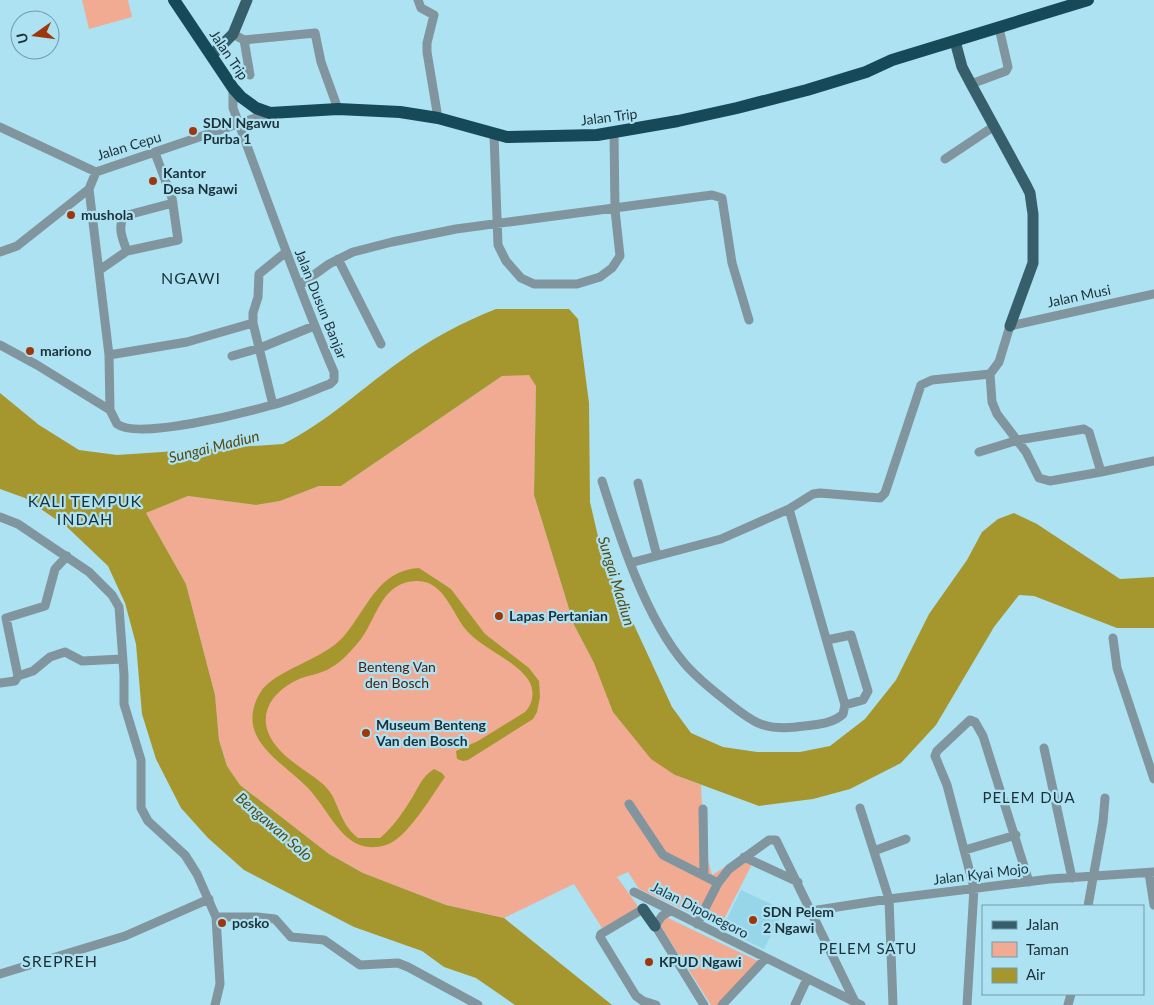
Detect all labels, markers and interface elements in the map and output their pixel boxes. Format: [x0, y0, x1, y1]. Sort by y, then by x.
north arrow [10, 10, 60, 60]
street label: Jalan Trip [206, 26, 252, 83]
text: U [12, 31, 31, 45]
street label: Jalan Trip [580, 105, 638, 128]
place label: SDN Ngawu Purba 1 [203, 114, 280, 147]
marker: SDN Ngawu Purba 1 [187, 125, 199, 137]
street label: Jalan Cepu [95, 128, 163, 163]
place label: Kantor Desa Ngawi [163, 164, 237, 197]
marker: Kantor Desa Ngawi [147, 175, 159, 187]
place label: mushola [81, 206, 133, 223]
marker: mushola [65, 209, 77, 221]
street label: Jalan Dusun Banjar [292, 246, 351, 361]
district label: NGAWI [161, 268, 221, 287]
street label: Jalan Musi [1046, 281, 1112, 311]
place label: mariono [40, 342, 92, 359]
marker: mariono [24, 345, 36, 357]
water label: Sungai Madiun [167, 426, 261, 466]
district label: KALI TEMPUK INDAH [28, 491, 142, 528]
water label: Sungai Madiun [595, 534, 639, 628]
place label: Lapas Pertanian [509, 607, 608, 624]
marker: Lapas Pertanian [493, 610, 505, 622]
park label: Benteng Van den Bosch [358, 658, 436, 691]
place label: Museum Benteng Van den Bosch [375, 716, 487, 749]
marker: Museum Benteng Van den Bosch [360, 727, 372, 739]
water label: Bengawan Solo [233, 788, 317, 864]
district label: PELEM DUA [982, 788, 1076, 806]
street label: Jalan Kyai Mojo [932, 859, 1030, 888]
street label: Jalan Diponegoro [649, 878, 752, 941]
place label: SDN Pelem 2 Ngawi [763, 903, 834, 936]
legend [982, 905, 1144, 995]
place label: posko [232, 914, 269, 931]
marker: SDN Pelem 2 Ngawi [747, 914, 759, 926]
text: Jalan [1026, 915, 1059, 933]
marker: posko [216, 917, 228, 929]
district label: PELEM SATU [819, 939, 917, 957]
text: Taman [1026, 940, 1069, 958]
district label: SREPREH [22, 951, 98, 970]
place label: KPUD Ngawi [659, 953, 742, 970]
marker: KPUD Ngawi [643, 956, 655, 968]
text: Air [1026, 965, 1046, 983]

